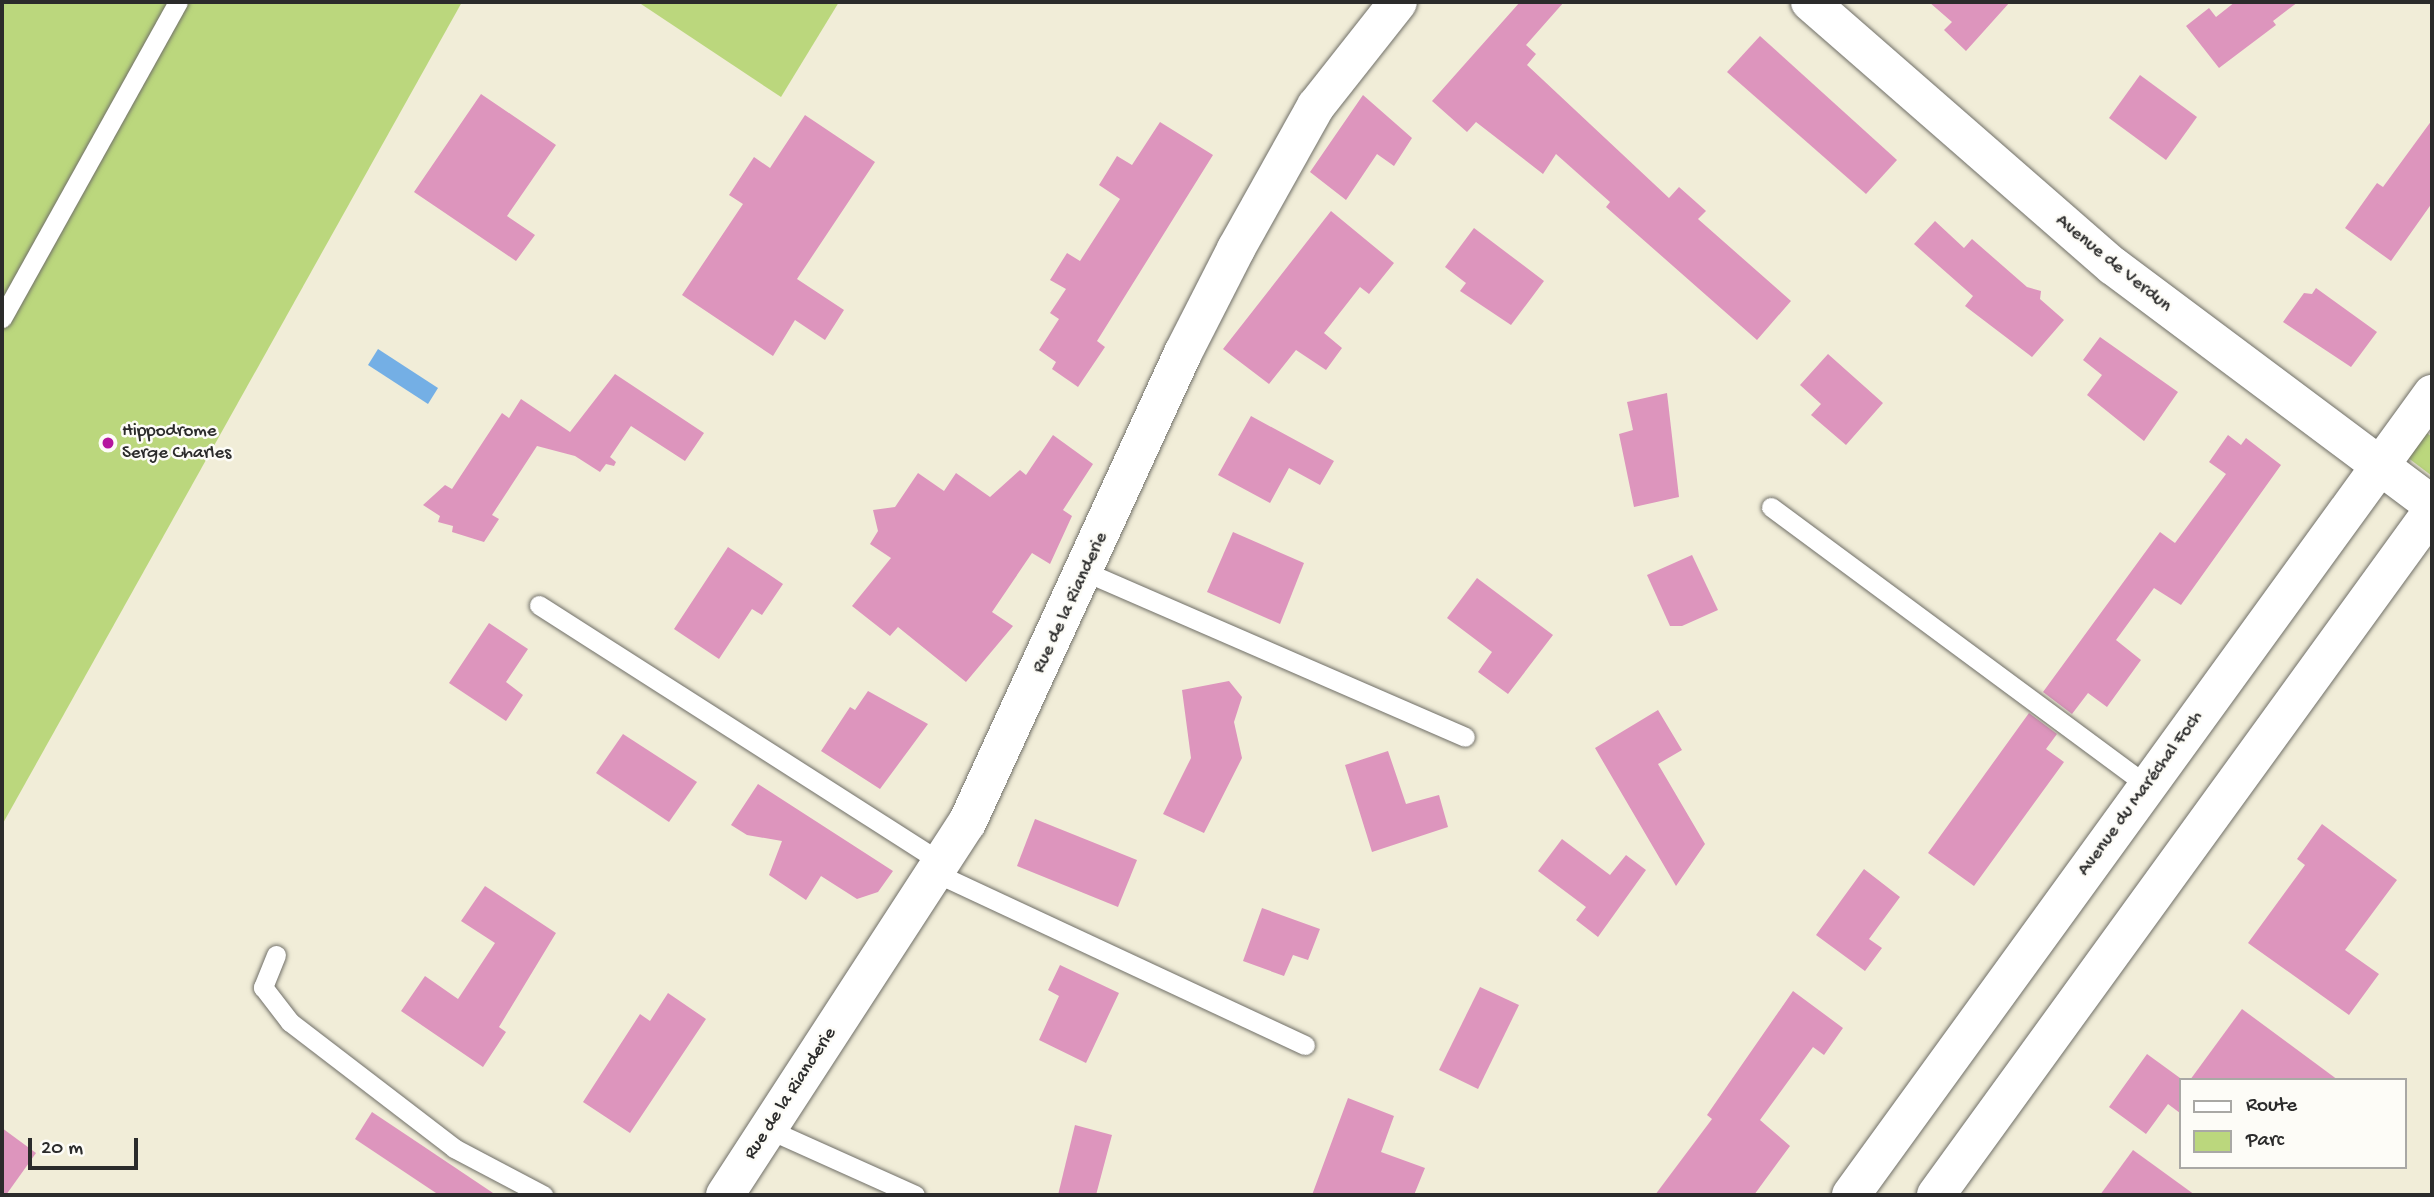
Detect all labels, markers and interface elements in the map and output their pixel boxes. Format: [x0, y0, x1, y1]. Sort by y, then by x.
street label: Avenue de Verdun [2050, 210, 2176, 318]
place label: Hippodrome Serge Charles [122, 421, 231, 465]
marker: Hippodrome Serge Charles [100, 435, 116, 451]
street label: Rue de la Rianderie [1028, 529, 1114, 677]
street label: Avenue du Maréchal Foch [2073, 707, 2209, 881]
street label: Rue de la Rianderie [740, 1024, 842, 1164]
legend [2178, 1078, 2406, 1169]
text: Route [2246, 1094, 2297, 1119]
scale bar [32, 1124, 142, 1168]
text: Parc [2246, 1129, 2284, 1154]
text: 20 m [41, 1137, 83, 1162]

